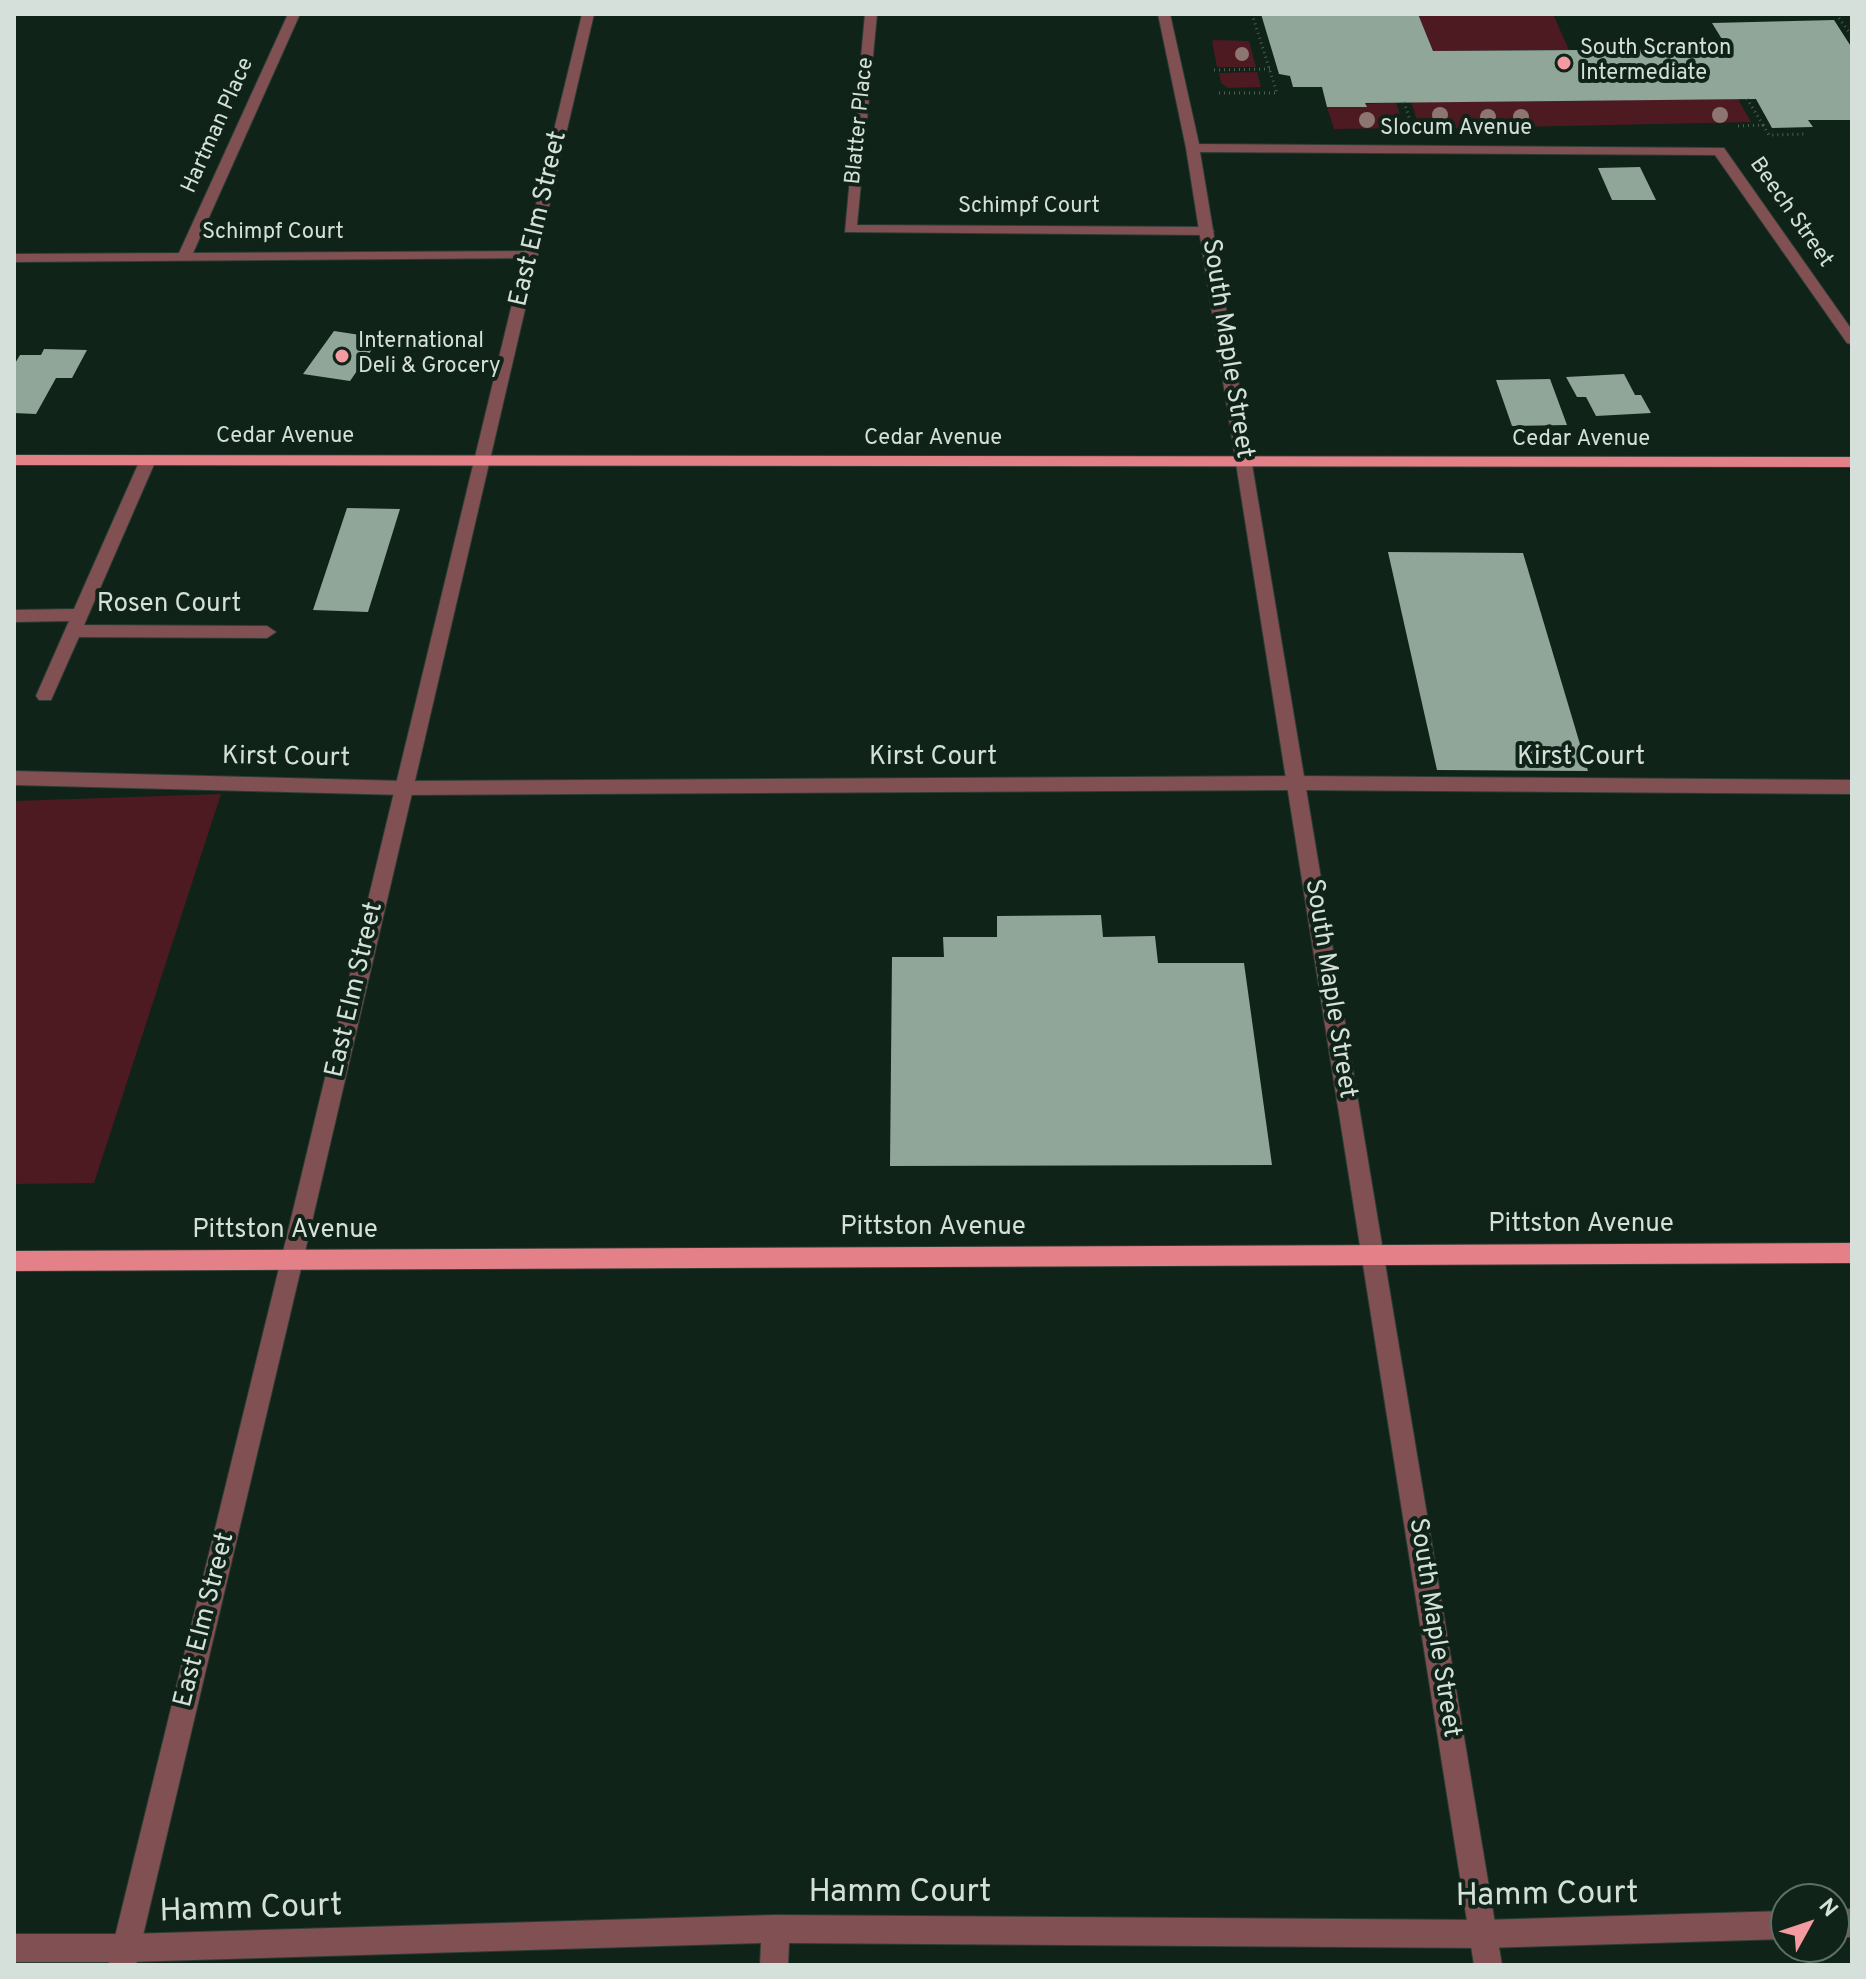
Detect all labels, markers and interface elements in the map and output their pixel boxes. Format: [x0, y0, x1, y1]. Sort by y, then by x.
place label: South Scranton Intermediate [1580, 37, 1731, 88]
street label: Hartman Place [177, 54, 261, 198]
marker: South Scranton Intermediate [1555, 54, 1573, 72]
street label: Blatter Place [841, 56, 881, 186]
street label: Slocum Avenue [1380, 117, 1532, 143]
street label: East Elm Street [505, 128, 575, 310]
street label: Beech Street [1742, 153, 1838, 273]
street label: Schimpf Court [958, 195, 1100, 221]
street label: Schimpf Court [202, 221, 344, 247]
street label: South Maple Street [1193, 237, 1259, 461]
place label: International Deli & Grocery [358, 330, 501, 382]
marker: International Deli & Grocery [333, 347, 351, 365]
street label: Cedar Avenue [216, 425, 354, 451]
street label: Cedar Avenue [864, 427, 1002, 453]
street label: Cedar Avenue [1512, 428, 1650, 454]
street label: Rosen Court [97, 590, 241, 622]
street label: Kirst Court [222, 742, 350, 776]
street label: Kirst Court [869, 743, 997, 775]
street label: Kirst Court [1517, 743, 1645, 775]
street label: South Maple Street [1296, 877, 1362, 1101]
street label: East Elm Street [321, 899, 391, 1081]
street label: Pittston Avenue [1488, 1210, 1674, 1242]
street label: Pittston Avenue [840, 1213, 1026, 1245]
street label: Pittston Avenue [192, 1216, 378, 1248]
street label: South Maple Street [1400, 1516, 1466, 1740]
street label: East Elm Street [169, 1529, 243, 1711]
street label: Hamm Court [809, 1876, 991, 1914]
street label: Hamm Court [1455, 1876, 1639, 1918]
north arrow [1770, 1883, 1850, 1963]
street label: Hamm Court [159, 1889, 343, 1933]
text: N [1812, 1894, 1843, 1923]

